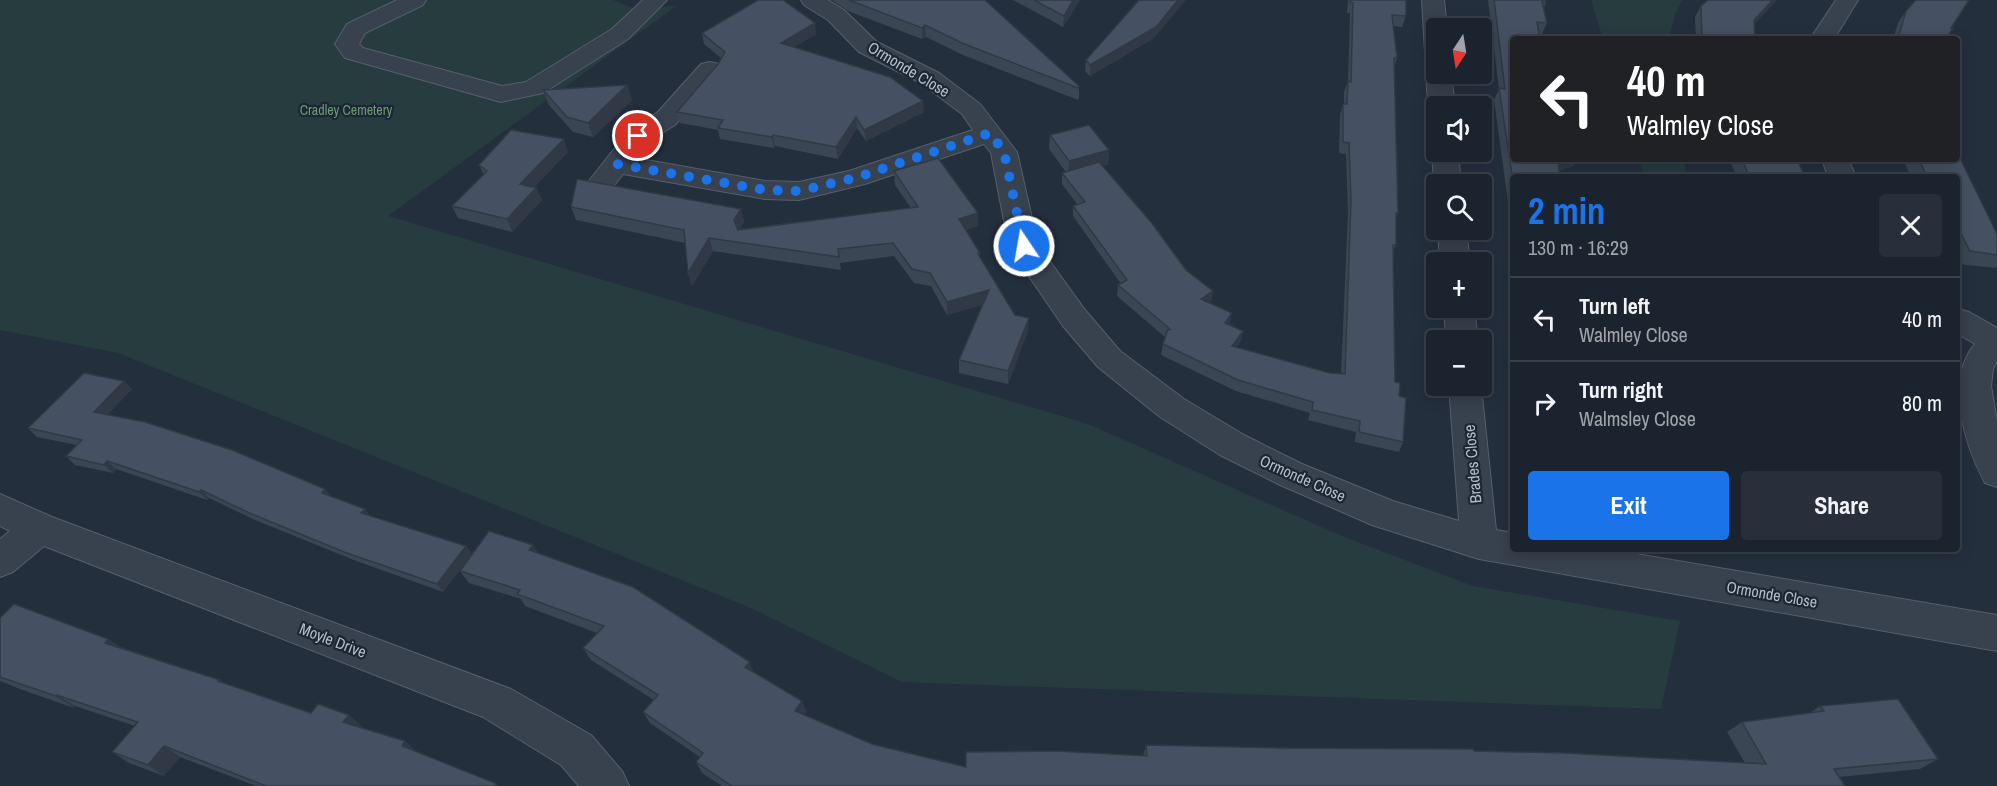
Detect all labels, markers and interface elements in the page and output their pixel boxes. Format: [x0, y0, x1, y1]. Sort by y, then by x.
north arrow [1426, 18, 1492, 84]
map controls [1426, 18, 1492, 396]
street label: Ormonde Close [864, 36, 954, 102]
text: 40 m [1627, 53, 1706, 109]
icon: left [1528, 60, 1606, 138]
button: sound [1426, 96, 1492, 162]
park label: Cradley Cemetery [300, 101, 393, 119]
text: Walmley Close [1627, 107, 1774, 143]
pin [612, 110, 663, 161]
icon: arrive [621, 119, 654, 152]
button: search [1426, 174, 1492, 240]
text: 2 min [1528, 187, 1605, 235]
button: close [1879, 194, 1942, 257]
position arrow [992, 214, 1056, 278]
text: 130 m · 16:29 [1528, 234, 1628, 261]
button: + [1426, 252, 1492, 318]
text: Turn left [1579, 291, 1650, 321]
icon: left [1528, 303, 1561, 336]
text: 40 m [1902, 304, 1942, 334]
text: Walmley Close [1579, 321, 1688, 348]
button: − [1426, 330, 1492, 396]
text: Turn right [1579, 375, 1663, 405]
icon: right [1528, 387, 1561, 420]
text: 80 m [1902, 388, 1942, 418]
text: Walmsley Close [1579, 405, 1696, 432]
street label: Brades Close [1458, 424, 1486, 504]
street label: Ormonde Close [1257, 449, 1349, 507]
button: Exit [1528, 471, 1729, 540]
button: Share [1741, 471, 1942, 540]
street label: Ormonde Close [1725, 575, 1819, 613]
street label: Moyle Drive [296, 617, 370, 663]

